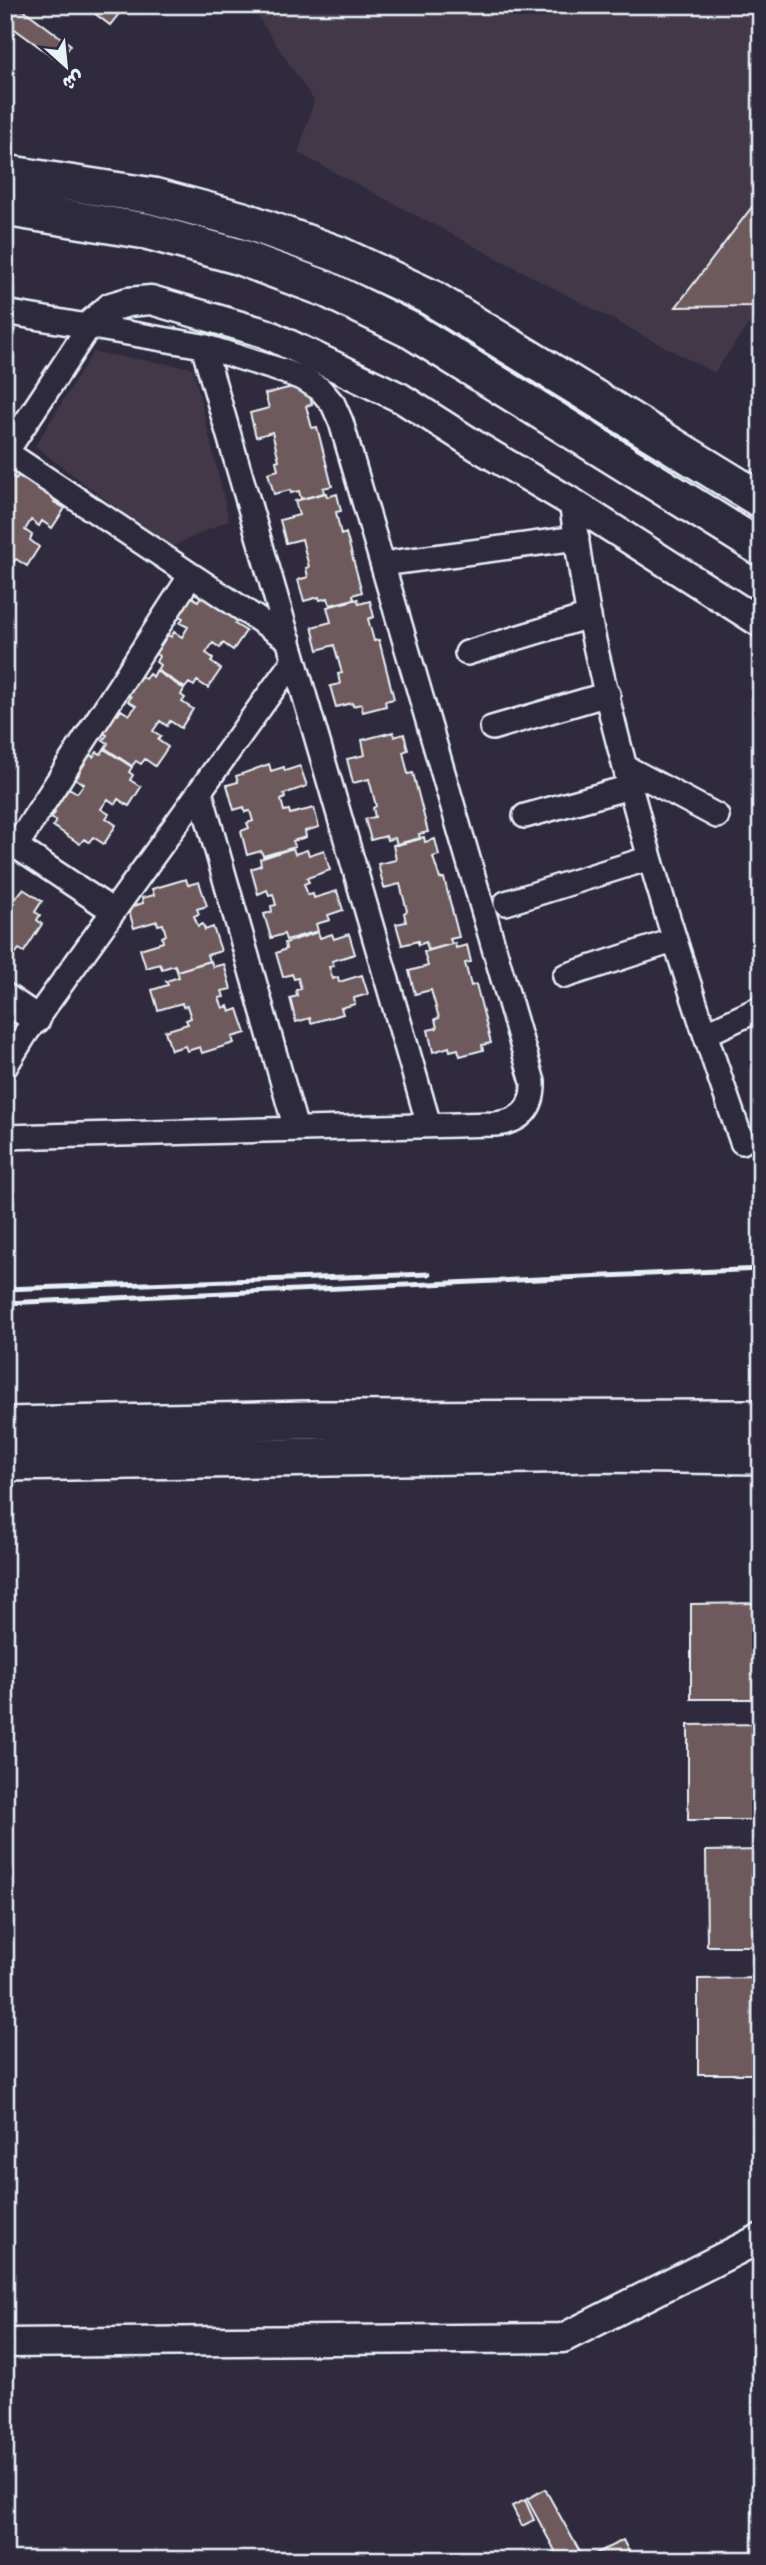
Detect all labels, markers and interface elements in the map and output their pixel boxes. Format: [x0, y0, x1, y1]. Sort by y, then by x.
north arrow [32, 32, 102, 102]
text: ش [58, 63, 87, 93]

